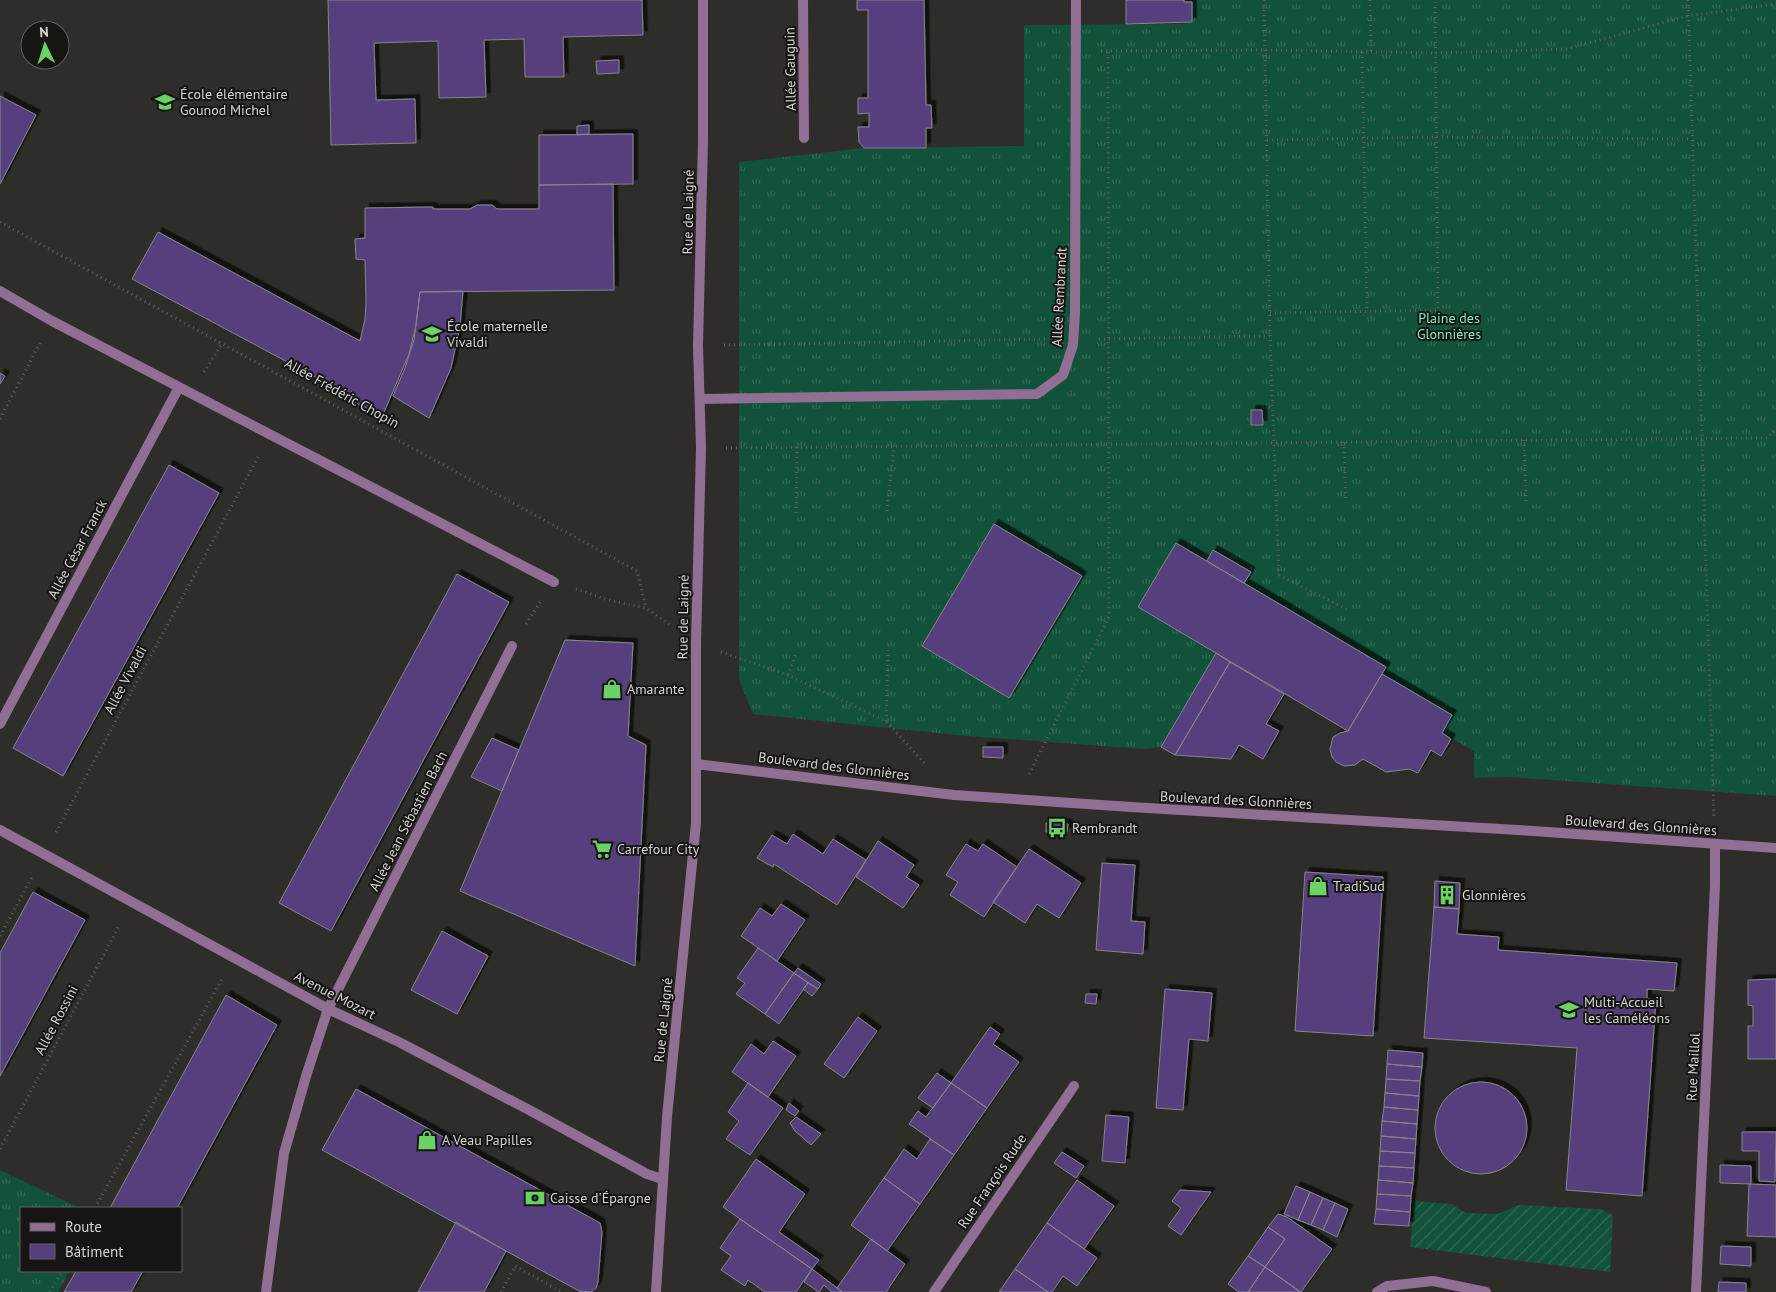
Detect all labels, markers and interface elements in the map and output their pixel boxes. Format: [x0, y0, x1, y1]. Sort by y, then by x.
north arrow [20, 20, 70, 70]
text: N [39, 23, 49, 41]
street label: Allée Gauguin [780, 27, 800, 111]
place label: École élémentaire Gounod Michel [180, 85, 288, 119]
school or university icon: École élémentaire Gounod Michel [154, 91, 176, 113]
street label: Rue de Laigné [678, 169, 698, 255]
street label: Allée Rembrandt [1047, 247, 1071, 347]
park label: Plaine des Glonnières [1417, 309, 1481, 343]
place label: École maternelle Vivaldi [446, 317, 548, 351]
school or university icon: École maternelle Vivaldi [421, 323, 443, 345]
street label: Allée Frédéric Chopin [282, 354, 402, 432]
street label: Allée César Franck [43, 496, 111, 602]
street label: Rue de Laigné [673, 574, 693, 660]
street label: Allée Vivaldi [100, 643, 150, 717]
shop icon: Amarante [601, 678, 623, 700]
place label: Amarante [627, 680, 685, 698]
street label: Allée Jean Sébastien Bach [365, 748, 451, 894]
street label: Boulevard des Glonnières [757, 748, 911, 784]
street label: Boulevard des Glonnières [1160, 787, 1313, 813]
street label: Boulevard des Glonnières [1564, 811, 1718, 839]
bus stop icon: Rembrandt [1046, 817, 1068, 839]
place label: Rembrandt [1072, 819, 1138, 837]
supermarket icon: Carrefour City [591, 838, 613, 860]
place label: Carrefour City [617, 840, 700, 858]
shop icon: TradiSud [1307, 875, 1329, 897]
place label: TradiSud [1333, 877, 1385, 895]
building icon: Glonnières [1436, 884, 1458, 906]
place label: Glonnières [1462, 886, 1526, 904]
street label: Avenue Mozart [291, 967, 379, 1023]
street label: Rue de Laigné [650, 977, 676, 1063]
street label: Allée Rossini [30, 982, 82, 1058]
place label: Multi-Accueil les Caméléons [1584, 993, 1670, 1027]
school or university icon: Multi-Accueil les Caméléons [1558, 999, 1580, 1021]
street label: Rue Maillol [1682, 1033, 1704, 1101]
shop icon: A Veau Papilles [416, 1129, 438, 1151]
street label: Rue François Rude [954, 1130, 1030, 1232]
place label: A Veau Papilles [442, 1131, 532, 1149]
bank icon: Caisse d'Épargne [524, 1187, 546, 1209]
place label: Caisse d'Épargne [550, 1189, 651, 1207]
legend [20, 1207, 182, 1272]
text: Route [65, 1217, 102, 1236]
text: Bâtiment [65, 1242, 123, 1261]

